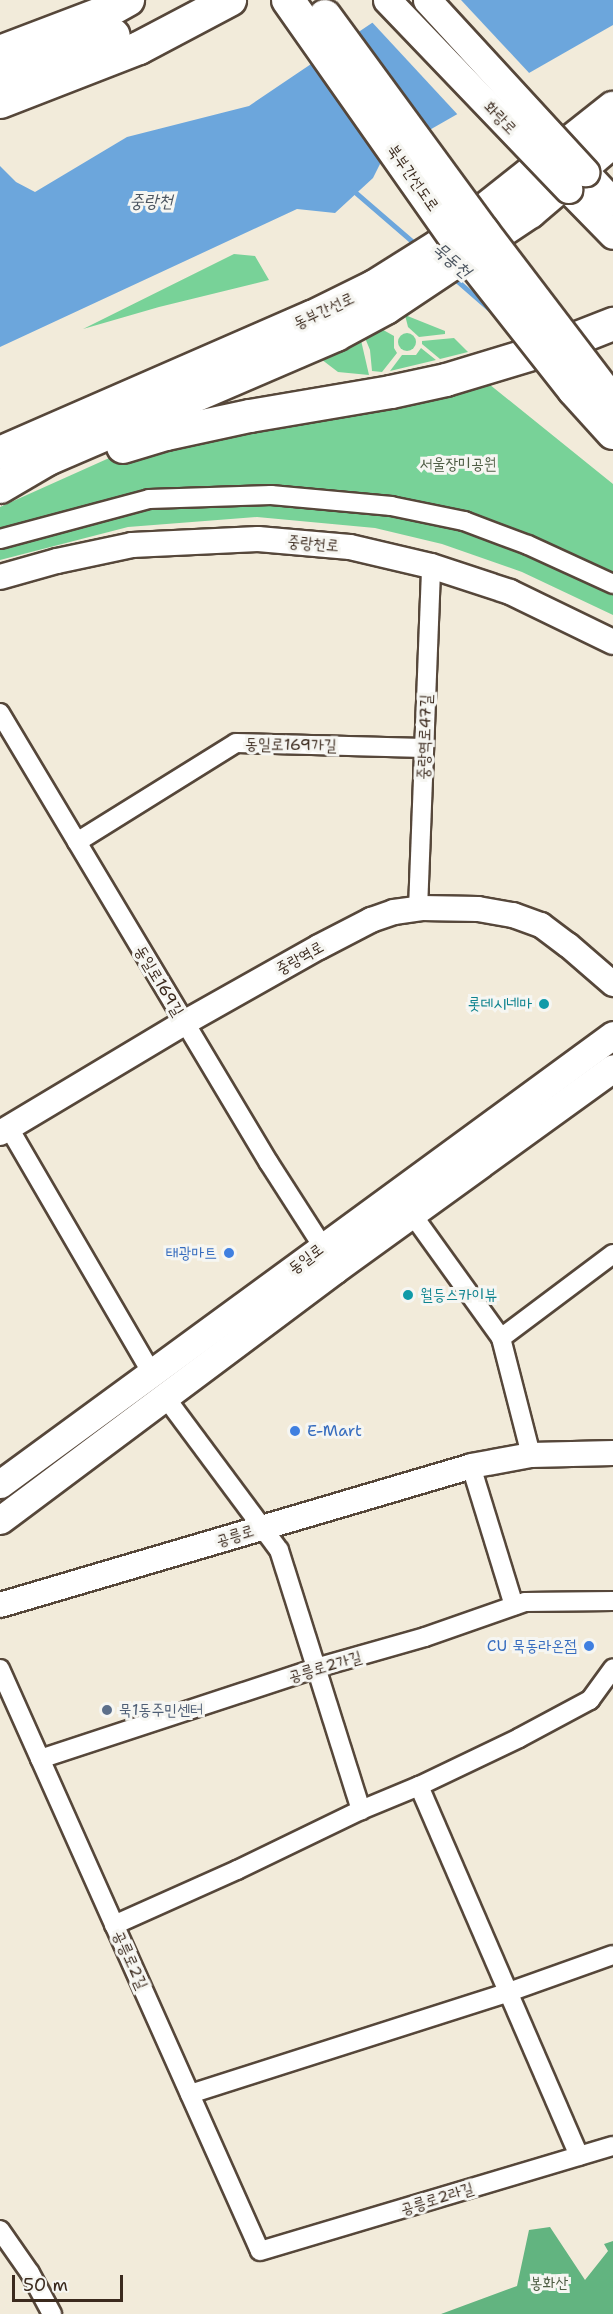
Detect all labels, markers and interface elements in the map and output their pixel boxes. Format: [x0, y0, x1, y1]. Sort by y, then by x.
street label: 화랑로 [480, 97, 520, 139]
street label: 북부간선도로 [383, 141, 443, 215]
water label: 중랑천 [129, 190, 173, 212]
water label: 묵동천 [429, 238, 475, 282]
street label: 동부간선로 [291, 289, 357, 333]
park label: 서울장미공원 [419, 454, 497, 474]
street label: 중랑천로 [287, 532, 339, 556]
street label: 중랑역로47길 [414, 694, 436, 780]
street label: 동일로169가길 [245, 735, 337, 755]
street label: 중랑역로 [273, 937, 327, 979]
street label: 동일로169길 [130, 942, 188, 1020]
place label: 롯데시네마 [468, 994, 532, 1014]
marker: 롯데시네마 [537, 997, 551, 1011]
street label: 동일로 [285, 1240, 327, 1278]
place label: 태광마트 [166, 1243, 217, 1263]
marker: 태광마트 [222, 1246, 236, 1260]
place label: 월등스카이뷰 [420, 1285, 497, 1305]
marker: 월등스카이뷰 [401, 1288, 415, 1302]
place label: E-Mart [307, 1421, 362, 1441]
marker: E-Mart [288, 1424, 302, 1438]
street label: 공릉로 [214, 1521, 256, 1551]
place label: CU 묵동라온점 [487, 1636, 577, 1656]
marker: CU 묵동라온점 [582, 1639, 596, 1653]
street label: 공릉로2가길 [286, 1647, 364, 1687]
place label: 묵1동주민센터 [119, 1700, 203, 1720]
marker: 묵1동주민센터 [100, 1703, 114, 1717]
street label: 공릉로2길 [108, 1927, 152, 1993]
street label: 공릉로2라길 [398, 2179, 476, 2219]
scale bar [15, 2263, 126, 2301]
text: 50 m [23, 2273, 68, 2297]
park label: 봉화산 [530, 2273, 568, 2293]

